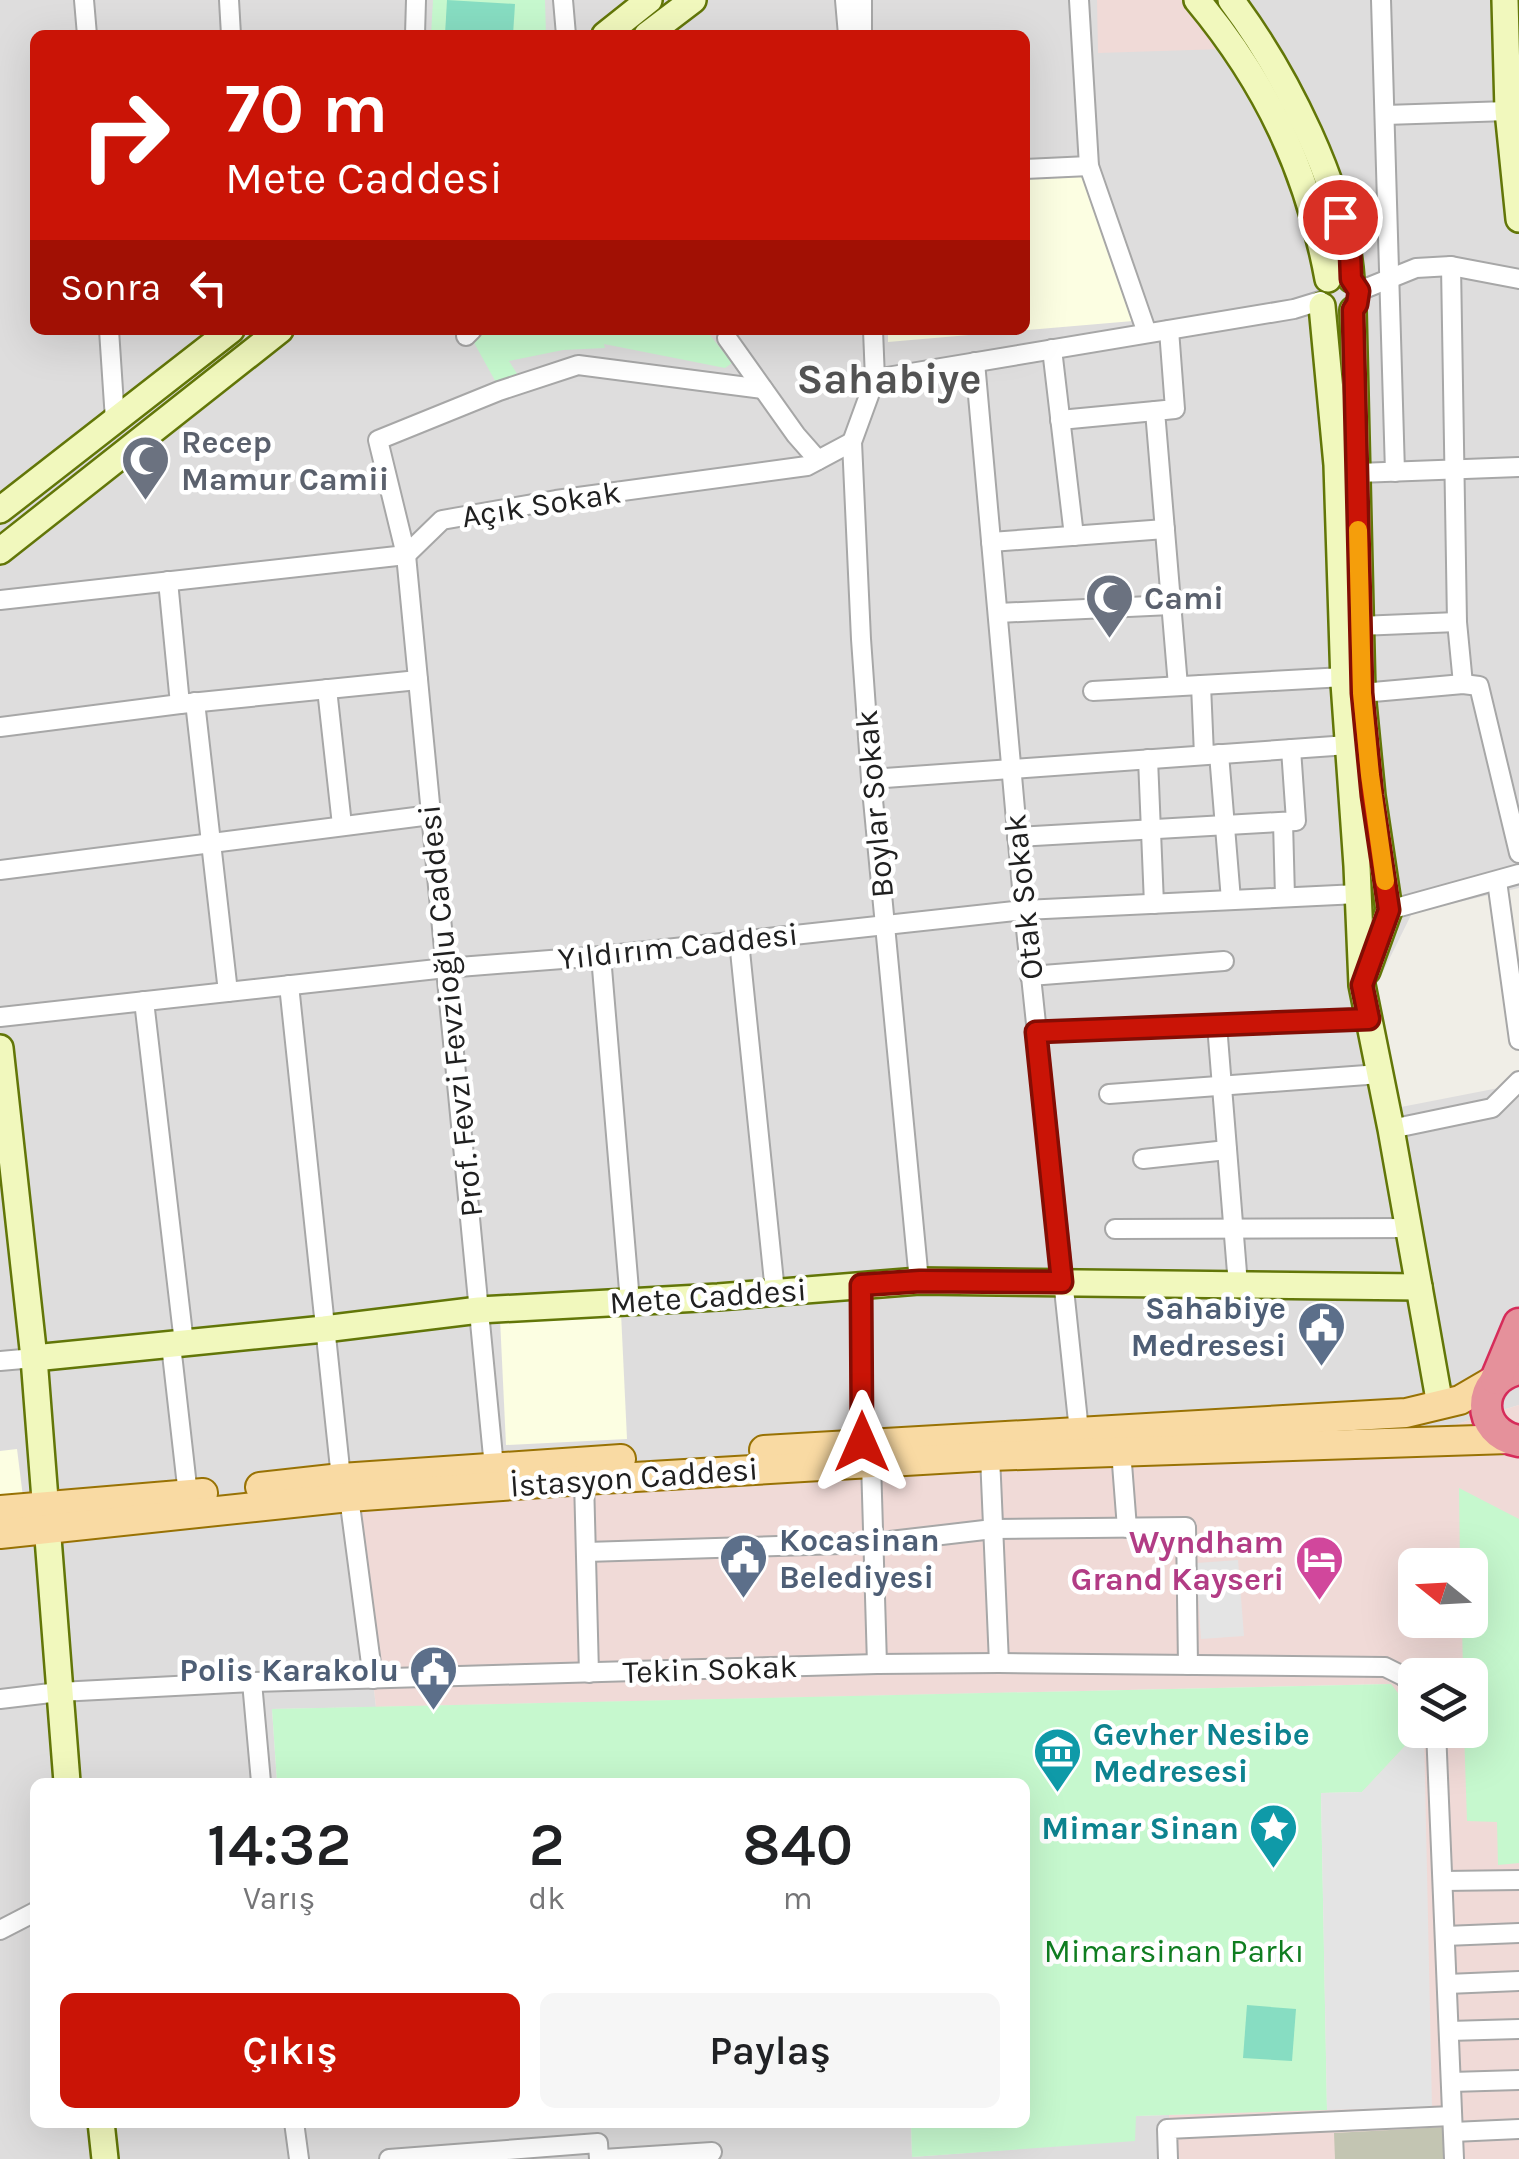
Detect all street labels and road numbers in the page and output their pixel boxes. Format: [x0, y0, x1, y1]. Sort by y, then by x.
street label: Açık Sokak [459, 474, 623, 535]
street label: Boylar Sokak [848, 708, 901, 899]
street label: Prof. Fevzi Fevzioğlu Caddesi [410, 803, 491, 1219]
street label: Otak Sokak [996, 812, 1051, 982]
street label: Yıldırım Caddesi [556, 915, 800, 977]
street label: Mete Caddesi [608, 1271, 808, 1322]
street label: İstasyon Caddesi [509, 1450, 759, 1505]
street label: Tekin Sokak [622, 1648, 798, 1691]

